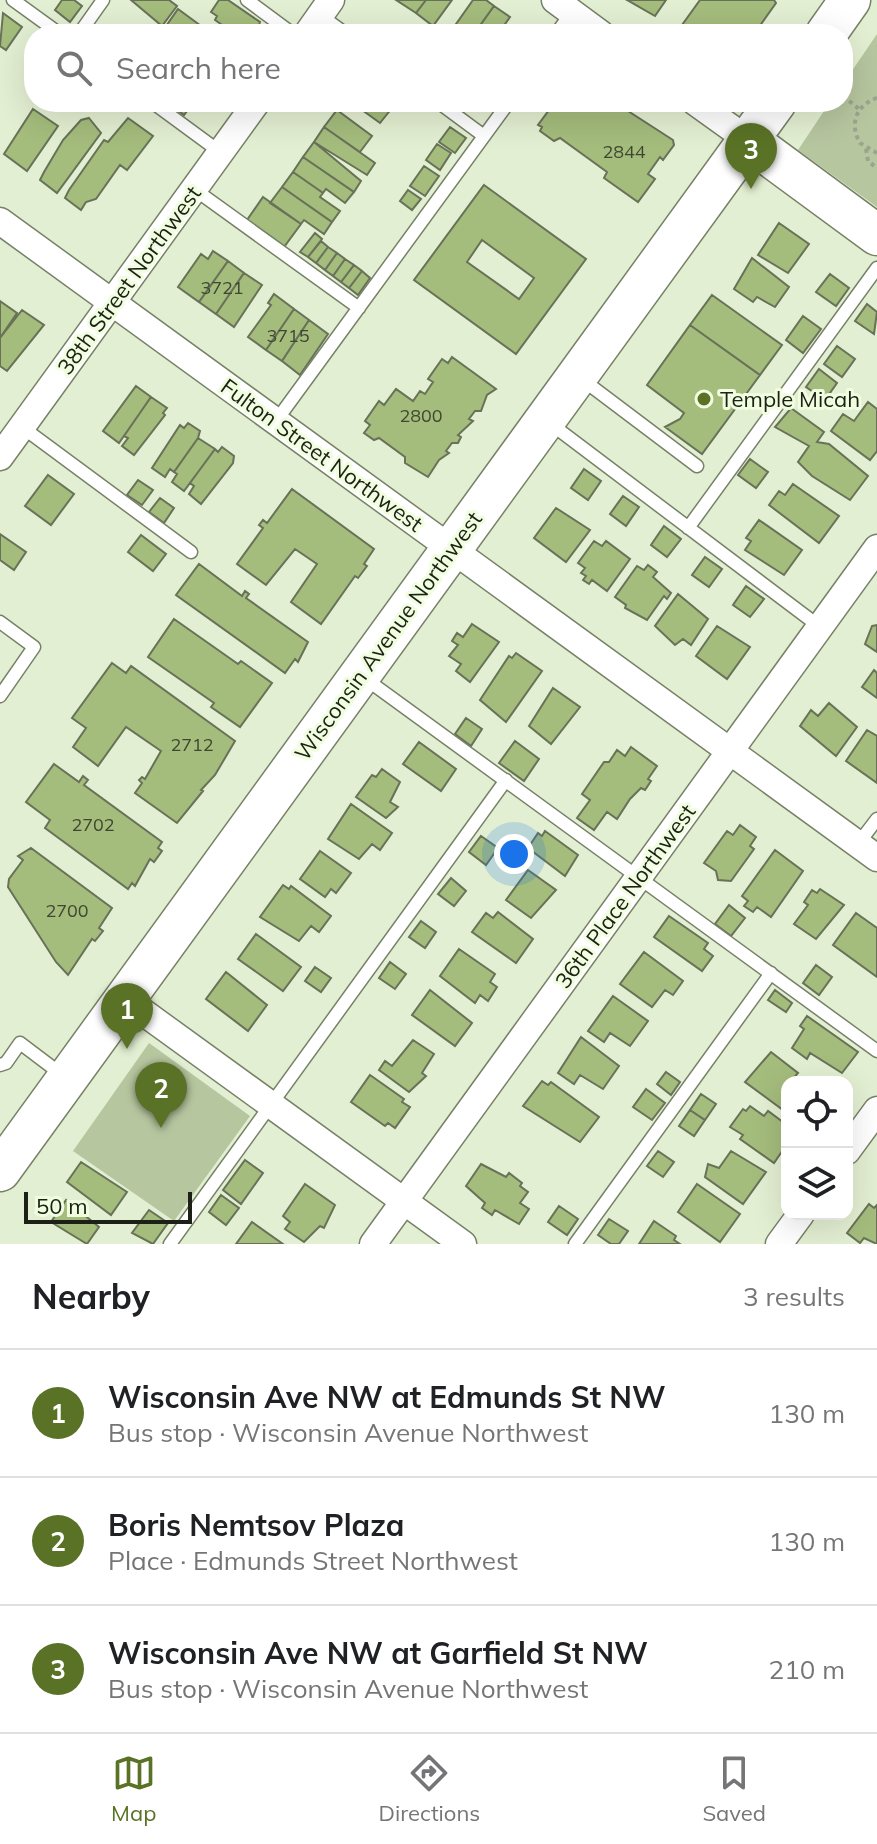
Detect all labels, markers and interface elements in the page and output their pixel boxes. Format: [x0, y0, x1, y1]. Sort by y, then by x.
search box [24, 24, 853, 112]
icon: search [52, 46, 96, 90]
text: Search here [116, 49, 281, 87]
pin: 3 [725, 123, 777, 189]
house number: 2844 [602, 140, 646, 163]
street label: 38th Street Northwest [51, 180, 207, 380]
house number: 3721 [200, 276, 244, 299]
house number: 3715 [266, 324, 310, 347]
street label: Fulton Street Northwest [216, 372, 429, 538]
place label: Temple Micah [720, 385, 860, 413]
marker: Temple Micah [695, 390, 713, 408]
house number: 2800 [399, 404, 443, 427]
street label: Wisconsin Avenue Northwest [288, 506, 488, 766]
house number: 2712 [170, 733, 214, 756]
street label: 36th Place Northwest [549, 798, 702, 994]
house number: 2702 [71, 813, 115, 836]
your location [494, 834, 534, 874]
house number: 2700 [45, 899, 89, 922]
pin: 1 [101, 983, 153, 1049]
pin: 2 [135, 1062, 187, 1128]
map controls [781, 1076, 853, 1220]
button: locate [781, 1076, 853, 1148]
button: layers [781, 1148, 853, 1220]
scale bar [24, 1188, 192, 1224]
text: 50 m [36, 1192, 87, 1220]
text: Nearby [32, 1275, 150, 1318]
text: 3 results [743, 1280, 845, 1313]
text: Wisconsin Ave NW at Edmunds St NW [108, 1378, 666, 1416]
text: 1 [50, 1397, 66, 1430]
text: 130 m [769, 1397, 845, 1430]
text: Bus stop · Wisconsin Avenue Northwest [108, 1416, 588, 1449]
text: Boris Nemtsov Plaza [108, 1506, 404, 1544]
text: 2 [50, 1525, 66, 1558]
text: 130 m [769, 1525, 845, 1558]
text: Place · Edmunds Street Northwest [108, 1544, 518, 1577]
text: Wisconsin Ave NW at Garfield St NW [108, 1634, 648, 1672]
text: 3 [50, 1653, 66, 1686]
text: 210 m [769, 1653, 845, 1686]
text: Bus stop · Wisconsin Avenue Northwest [108, 1672, 588, 1705]
tab: Map [111, 1751, 156, 1827]
tab: Directions [379, 1751, 480, 1827]
tab: Saved [702, 1751, 766, 1827]

